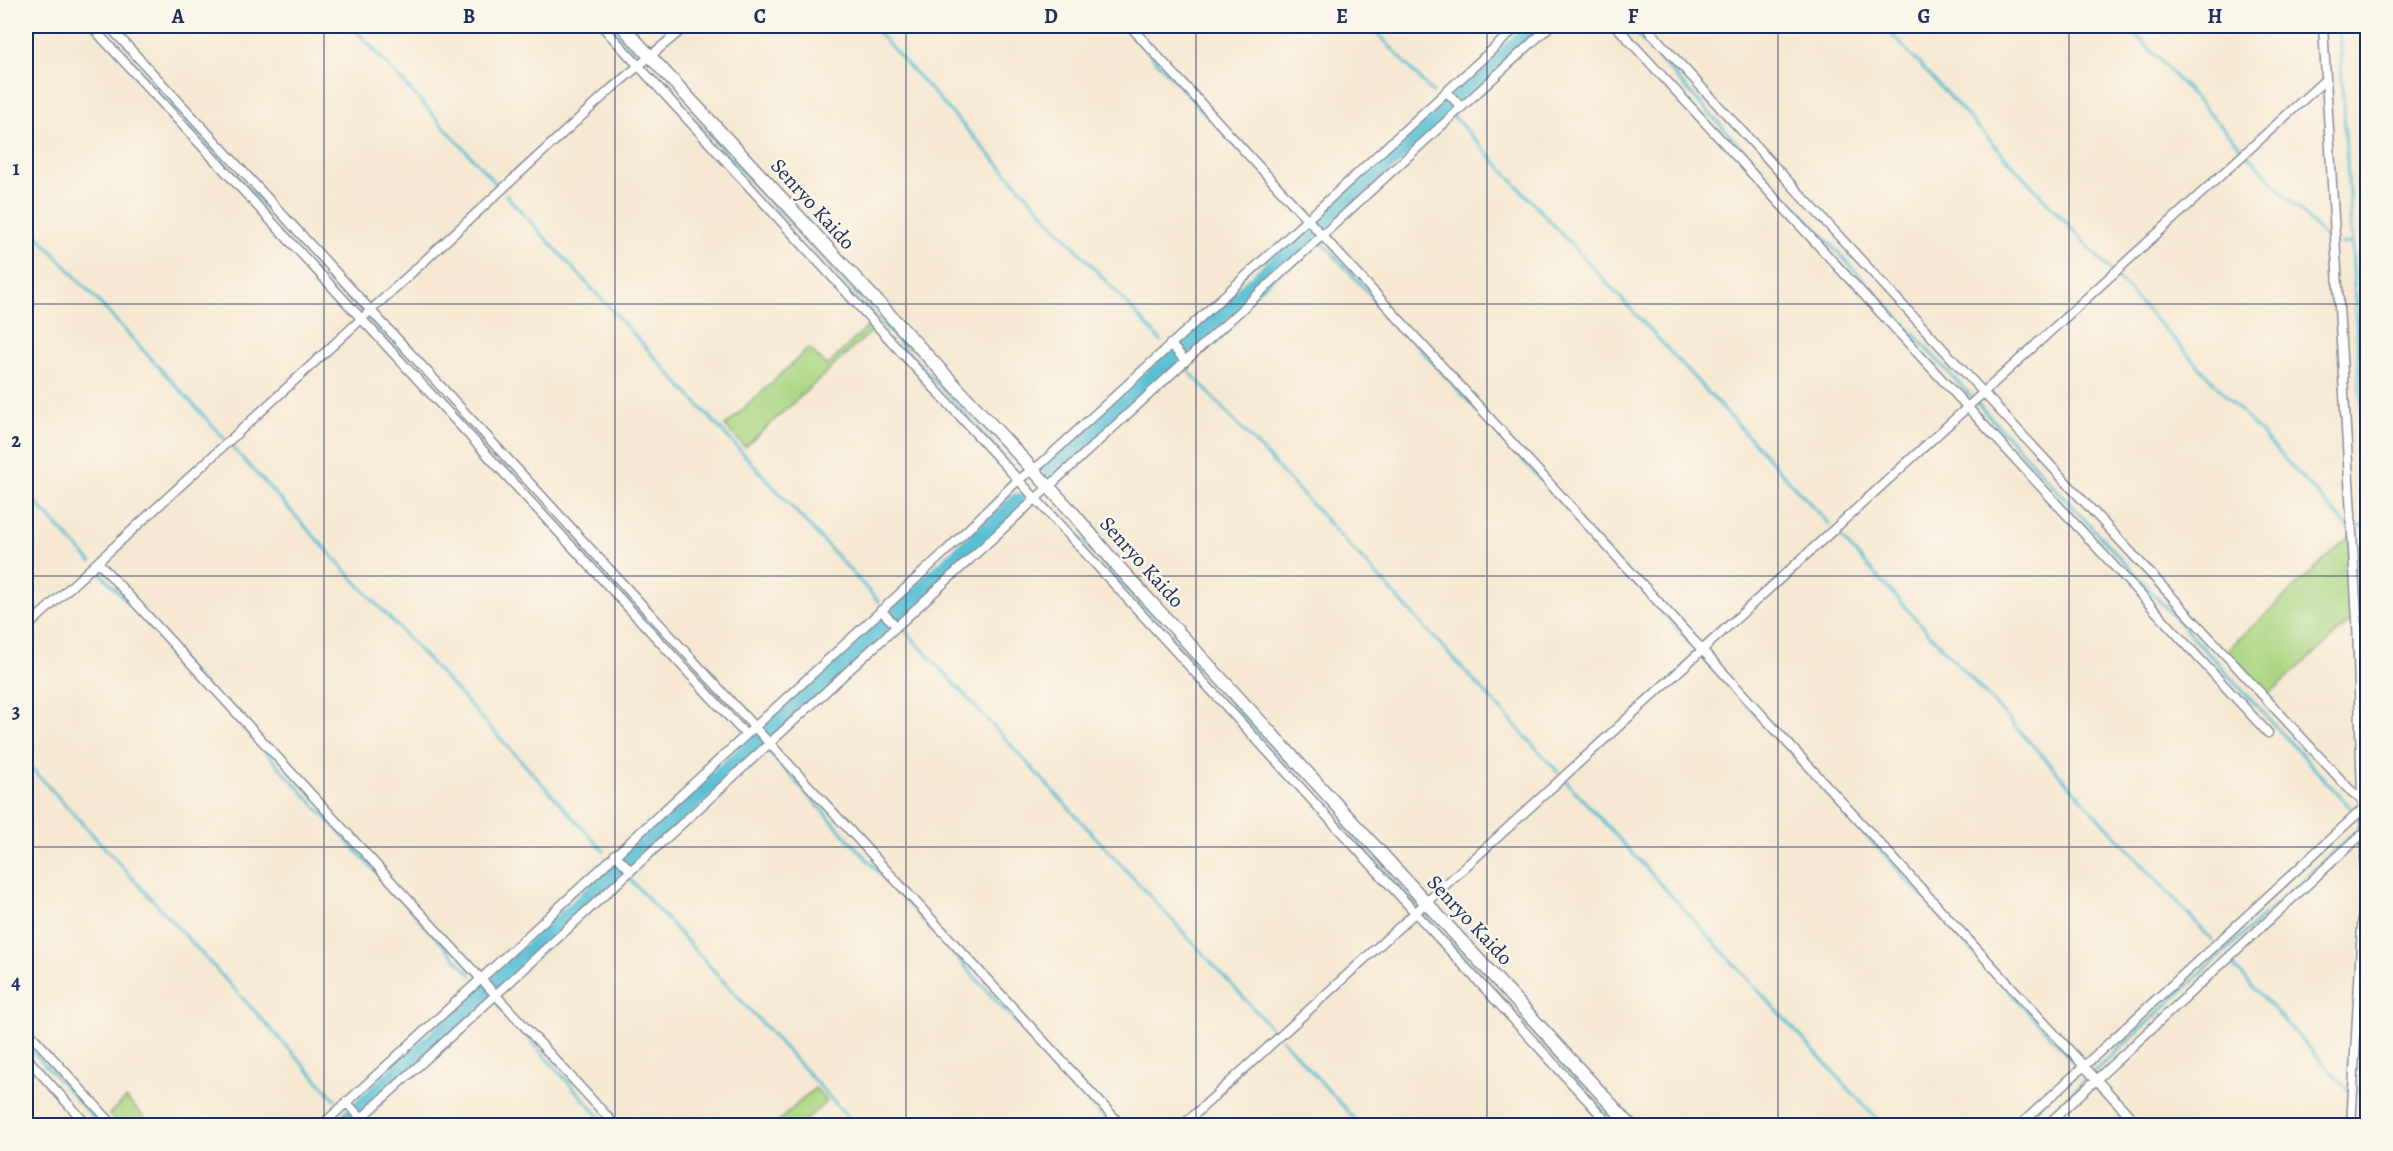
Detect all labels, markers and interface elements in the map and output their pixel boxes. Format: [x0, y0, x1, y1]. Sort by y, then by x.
text: A [171, 3, 185, 30]
text: B [463, 3, 475, 30]
text: C [754, 3, 766, 30]
text: D [1044, 3, 1058, 30]
text: E [1336, 3, 1348, 30]
text: F [1628, 3, 1639, 30]
text: G [1917, 3, 1931, 30]
text: H [2208, 3, 2223, 30]
street label: Senryo Kaido [764, 152, 862, 256]
text: 1 [12, 155, 20, 182]
text: 2 [11, 427, 21, 454]
street label: Senryo Kaido [1093, 510, 1191, 614]
text: 3 [12, 698, 20, 725]
street label: Senryo Kaido [1421, 869, 1519, 971]
text: 4 [11, 969, 21, 996]

